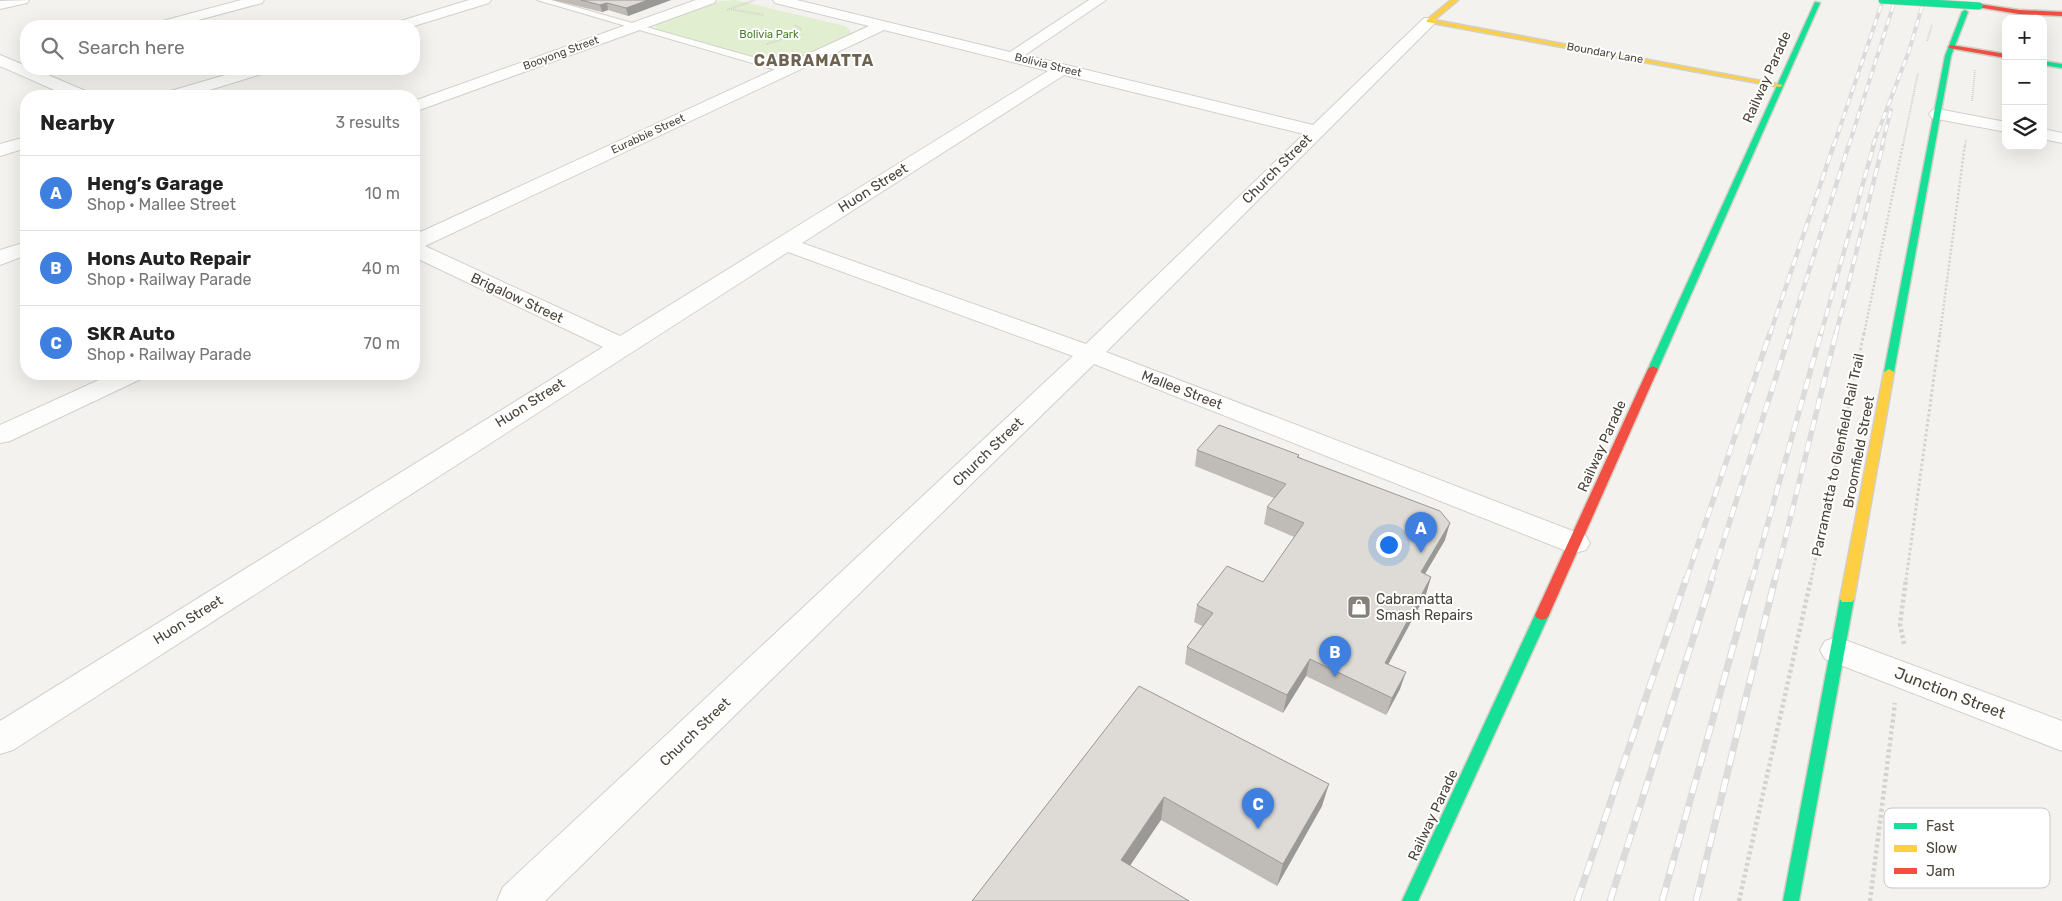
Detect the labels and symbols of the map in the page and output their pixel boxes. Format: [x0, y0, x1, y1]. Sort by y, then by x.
park label: Bolivia Park [739, 28, 799, 41]
street label: Railway Parade [1739, 28, 1795, 126]
street label: Booyong Street [521, 33, 601, 73]
street label: Boundary Lane [1566, 40, 1644, 66]
street label: Bolivia Street [1013, 50, 1083, 80]
district label: CABRAMATTA [754, 51, 874, 70]
street label: Eurabbie Street [609, 111, 688, 157]
street label: Church Street [1239, 130, 1316, 207]
street label: Huon Street [835, 160, 911, 216]
street label: Brigalow Street [468, 269, 566, 327]
street label: Parramatta to Glenfield Rail Trail [1808, 352, 1868, 558]
street label: Mallee Street [1139, 367, 1225, 413]
street label: Huon Street [492, 375, 568, 431]
street label: Broomfield Street [1840, 394, 1878, 510]
street label: Railway Parade [1574, 397, 1630, 495]
street label: Church Street [949, 414, 1027, 490]
pin: A [1405, 512, 1437, 553]
your location [1376, 532, 1402, 558]
place label: Cabramatta Smash Repairs [1376, 591, 1473, 624]
street label: Huon Street [150, 592, 226, 648]
shop icon: Cabramatta Smash Repairs [1346, 594, 1372, 620]
pin: B [1319, 636, 1351, 677]
street label: Junction Street [1892, 663, 2008, 723]
street label: Church Street [656, 694, 734, 770]
street label: Railway Parade [1404, 767, 1462, 863]
pin: C [1242, 788, 1274, 829]
legend [1884, 808, 2050, 888]
text: Fast [1926, 818, 1955, 835]
text: Slow [1926, 840, 1957, 857]
text: Jam [1926, 863, 1955, 880]

